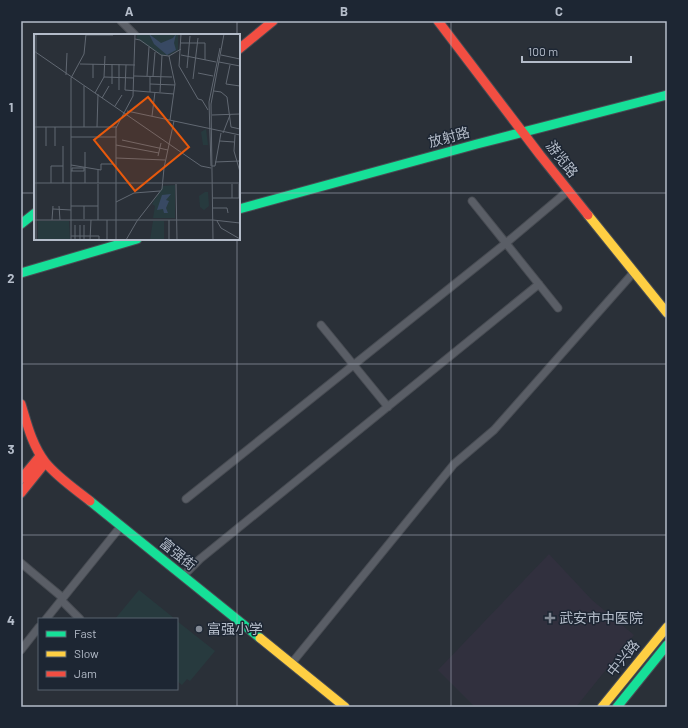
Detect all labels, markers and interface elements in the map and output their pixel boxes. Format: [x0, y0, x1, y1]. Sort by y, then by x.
text: A [125, 3, 134, 19]
text: B [340, 3, 348, 19]
text: C [555, 3, 563, 19]
inset map [34, 34, 240, 240]
scale bar [522, 38, 631, 64]
text: 100 m [528, 44, 558, 58]
text: 1 [9, 99, 13, 115]
street label: 放射路 [426, 123, 471, 150]
street label: 游览路 [543, 137, 582, 180]
text: 2 [7, 270, 15, 286]
text: 3 [7, 441, 15, 457]
street label: 富强街 [157, 534, 200, 573]
place label: 武安市中医院 [559, 609, 643, 626]
text: 4 [7, 612, 15, 628]
marker: 武安市中医院 [544, 612, 556, 624]
legend [38, 618, 178, 690]
place label: 富强小学 [207, 620, 263, 637]
marker: 富强小学 [194, 624, 204, 634]
text: Fast [74, 626, 97, 640]
street label: 中兴路 [603, 636, 642, 679]
text: Slow [74, 646, 99, 660]
text: Jam [74, 666, 97, 680]

